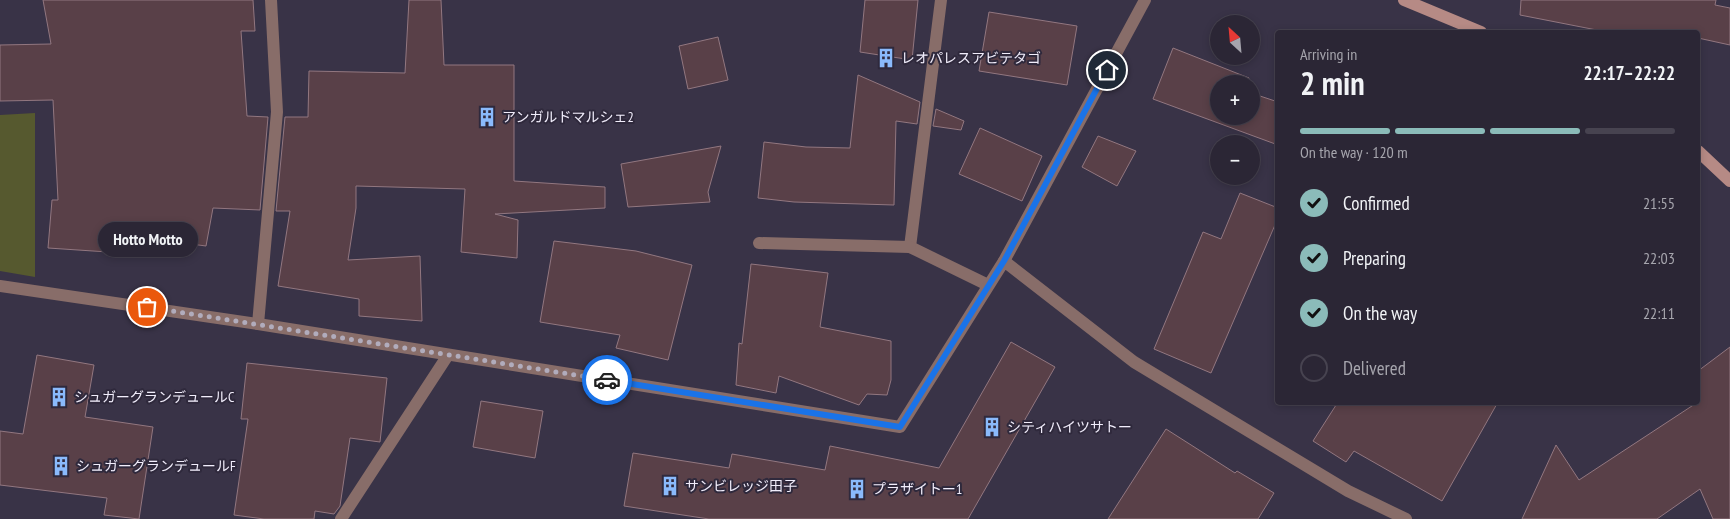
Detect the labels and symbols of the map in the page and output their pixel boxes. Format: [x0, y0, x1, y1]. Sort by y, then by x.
north arrow [1210, 15, 1260, 65]
building icon: レオパレスアビテタゴ [875, 47, 897, 69]
place label: レオパレスアビテタゴ [901, 49, 1041, 67]
pin [1086, 49, 1128, 91]
building icon: アンガルドマルシェ2 [476, 106, 498, 128]
place label: アンガルドマルシェ2 [502, 108, 634, 126]
callout: Hotto Motto [97, 222, 197, 257]
pin [126, 286, 168, 328]
courier [582, 355, 632, 405]
building icon: シュガーグランデュールC [48, 386, 70, 408]
place label: シュガーグランデュールC [74, 388, 235, 406]
building icon: シティハイツサトー [981, 416, 1003, 438]
place label: シティハイツサトー [1007, 418, 1132, 436]
building icon: シュガーグランデュールF [50, 455, 72, 477]
place label: シュガーグランデュールF [76, 457, 236, 475]
building icon: サンビレッジ田子 [659, 475, 681, 497]
place label: サンビレッジ田子 [685, 477, 797, 495]
building icon: プラザイトー1 [846, 478, 868, 500]
place label: プラザイトー1 [872, 480, 962, 498]

